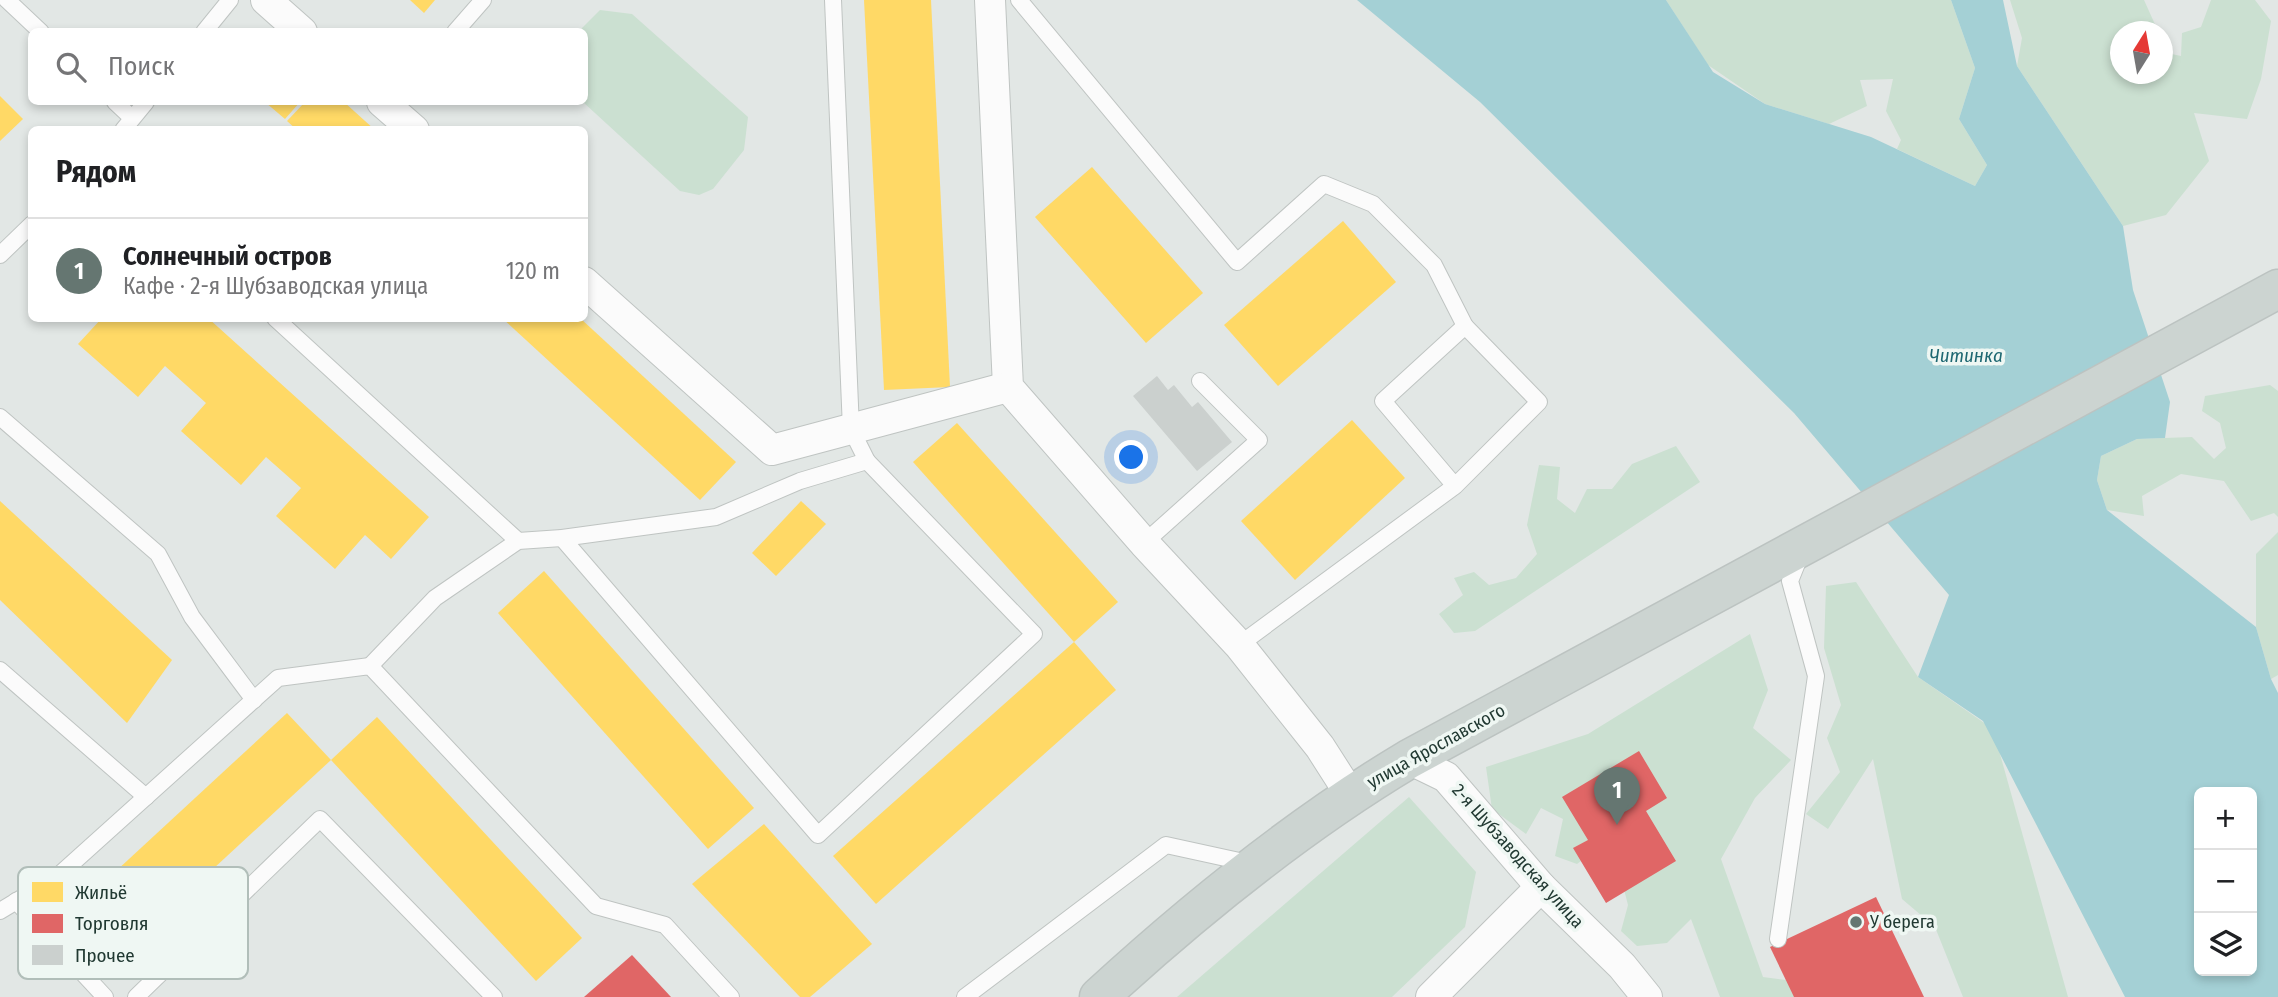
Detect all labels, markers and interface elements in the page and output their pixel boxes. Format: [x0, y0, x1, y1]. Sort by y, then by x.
north arrow [2110, 21, 2173, 84]
search box [28, 28, 588, 105]
icon: search [52, 48, 90, 86]
text: Поиск [108, 51, 175, 82]
text: Рядом [56, 154, 136, 190]
text: Солнечный остров [123, 241, 332, 272]
text: 1 [74, 257, 84, 285]
text: 120 m [506, 257, 560, 285]
text: Кафе · 2-я Шубзаводская улица [123, 272, 428, 300]
water label: Читинка [1929, 344, 2003, 367]
your location [1114, 440, 1148, 474]
street label: улица Ярославского [1363, 699, 1509, 793]
pin: 1 [1594, 767, 1640, 825]
street label: 2-я Шубзаводская улица [1448, 779, 1589, 933]
map controls [2194, 787, 2257, 976]
button: + [2194, 787, 2257, 850]
button: − [2194, 850, 2257, 913]
legend [18, 867, 248, 979]
text: Жильё [75, 881, 127, 904]
place label: У берега [1869, 911, 1935, 933]
text: Торговля [75, 912, 148, 935]
button: layers [2194, 913, 2257, 976]
marker: У берега [1848, 914, 1864, 930]
text: Прочее [75, 944, 135, 967]

